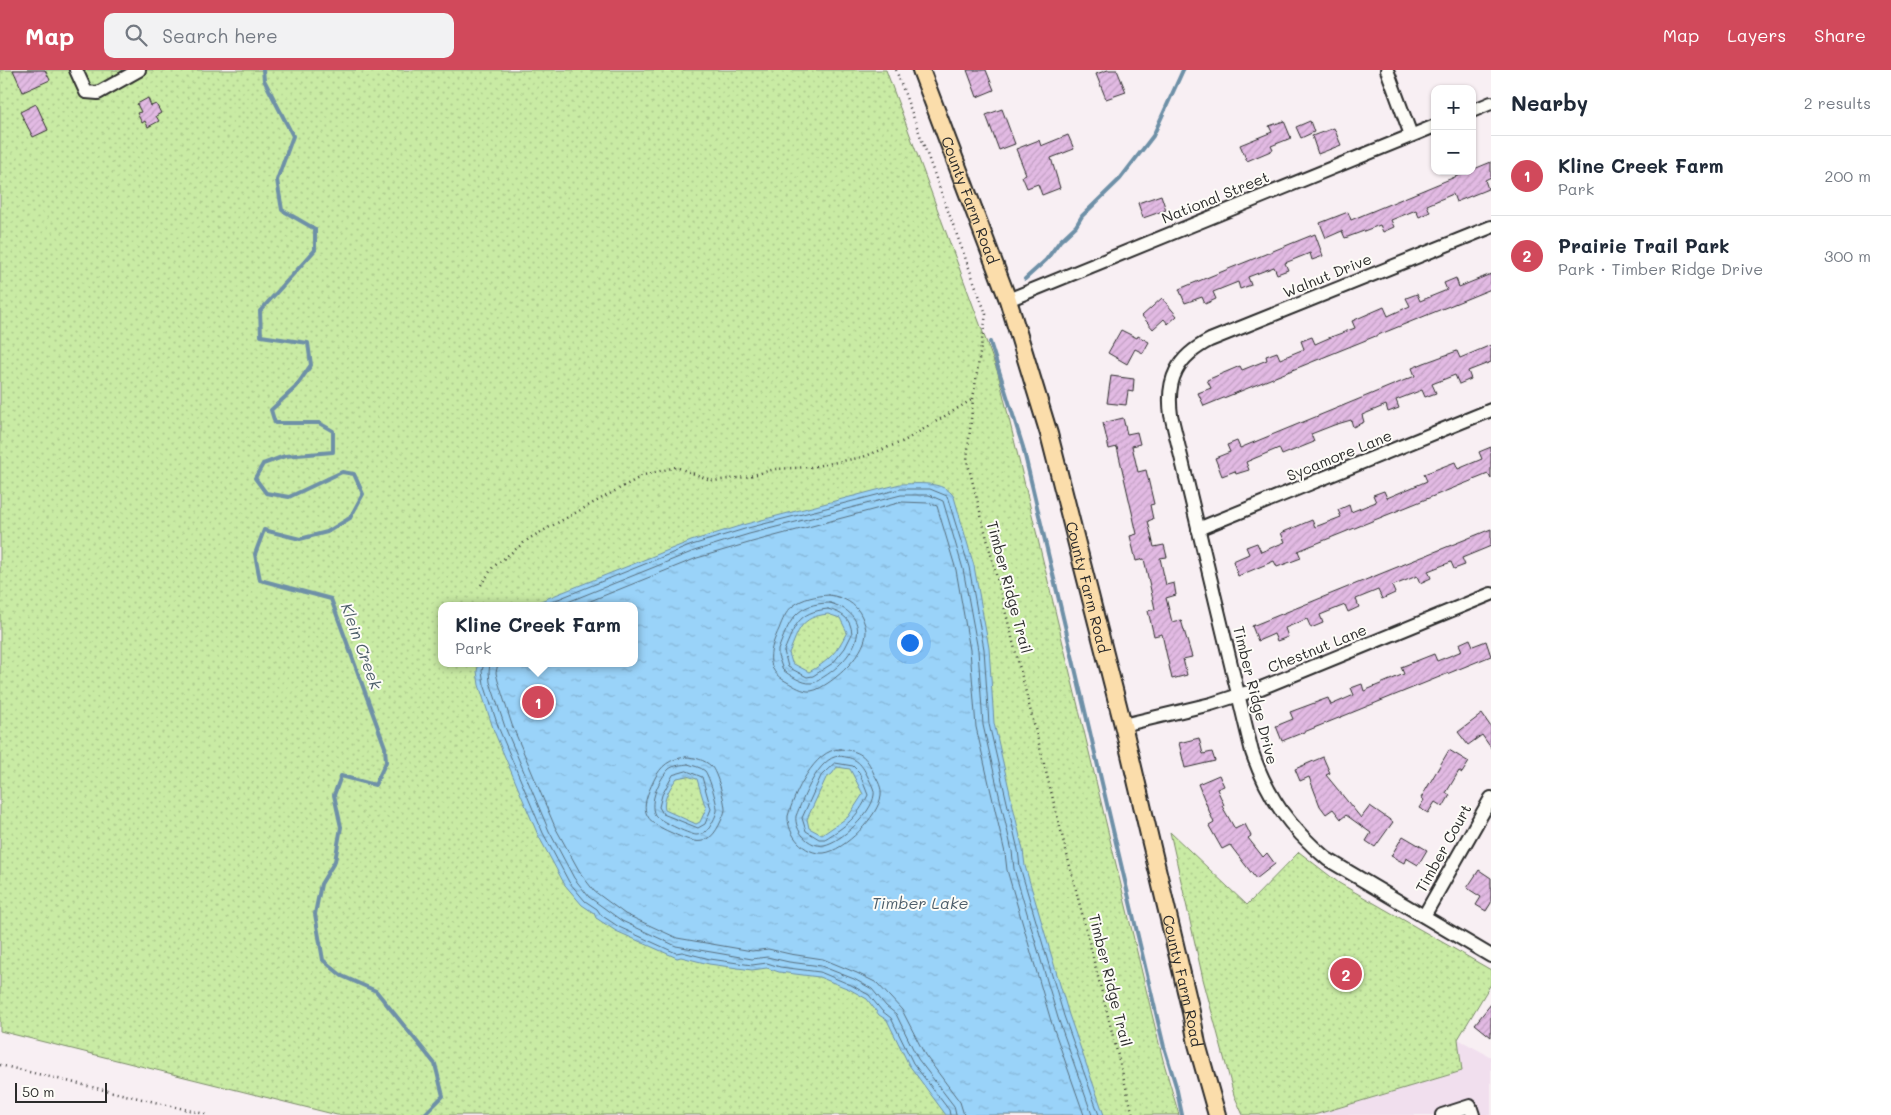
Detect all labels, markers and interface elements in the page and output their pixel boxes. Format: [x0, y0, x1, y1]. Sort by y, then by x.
search box [104, 13, 454, 58]
text: Map [25, 20, 74, 51]
icon: search [122, 21, 150, 49]
text: Search here [162, 23, 278, 48]
text: Map [1663, 23, 1699, 47]
text: Layers [1727, 23, 1786, 47]
text: Share [1814, 23, 1866, 47]
map controls [1431, 85, 1476, 175]
button: + [1431, 85, 1476, 130]
text: Nearby [1511, 89, 1588, 116]
text: 2 results [1804, 92, 1871, 113]
button: − [1431, 130, 1476, 175]
street label: County Farm Road [937, 133, 1003, 267]
text: Kline Creek Farm [1558, 153, 1724, 178]
text: 1 [1523, 165, 1531, 186]
text: 200 m [1824, 165, 1871, 186]
street label: National Street [1158, 166, 1272, 228]
text: Park [1558, 178, 1594, 199]
text: Prairie Trail Park [1558, 233, 1729, 258]
text: 2 [1523, 245, 1531, 266]
text: 300 m [1824, 245, 1871, 266]
street label: Walnut Drive [1280, 248, 1374, 302]
text: Park · Timber Ridge Drive [1558, 258, 1763, 279]
street label: Sycamore Lane [1283, 425, 1395, 485]
street label: Timber Ridge Trail [983, 519, 1037, 655]
street label: County Farm Road [1062, 519, 1114, 655]
water label: Klein Creek [337, 600, 387, 692]
popup [438, 602, 638, 667]
text: Kline Creek Farm [455, 612, 621, 637]
street label: Chestnut Lane [1265, 619, 1369, 677]
street label: Timber Ridge Drive [1229, 624, 1283, 766]
your location [897, 630, 923, 656]
text: Park [455, 637, 491, 658]
pin: 1 [522, 683, 554, 721]
street label: Timber Court [1410, 800, 1476, 896]
water label: Timber Lake [872, 892, 968, 913]
street label: Timber Ridge Trail [1085, 912, 1137, 1048]
street label: County Farm Road [1158, 913, 1207, 1048]
pin: 2 [1330, 955, 1362, 993]
scale bar [15, 1080, 108, 1103]
text: 50 m [22, 1082, 54, 1101]

